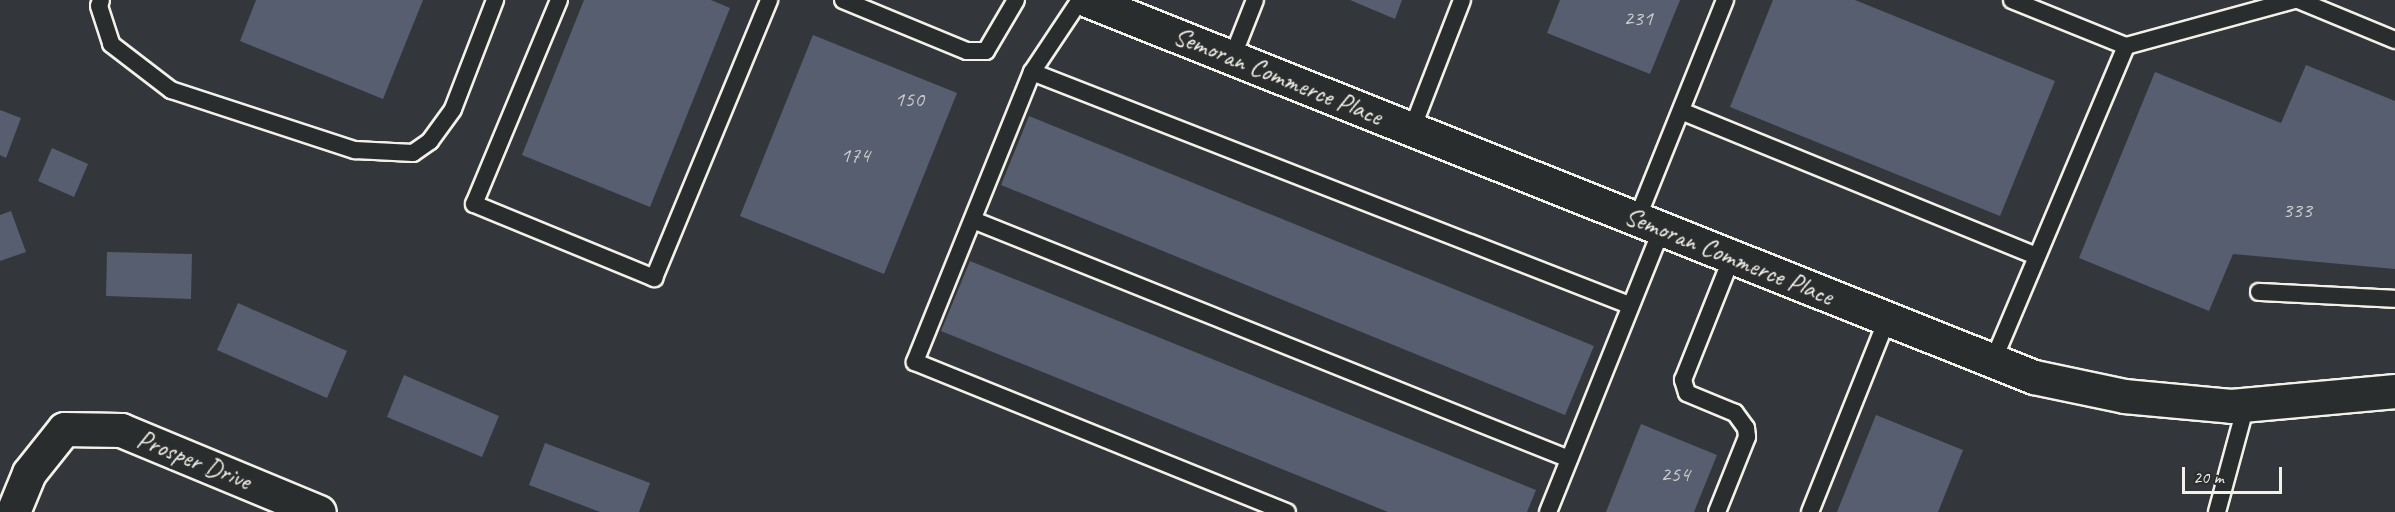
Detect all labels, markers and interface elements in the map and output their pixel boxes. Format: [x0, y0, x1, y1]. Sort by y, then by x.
house number: 231 [1623, 6, 1653, 32]
street label: Semoran Commerce Place [1169, 20, 1387, 132]
house number: 150 [894, 87, 924, 113]
house number: 174 [840, 143, 870, 169]
house number: 333 [2282, 198, 2312, 224]
street label: Semoran Commerce Place [1620, 200, 1838, 312]
street label: Prosper Drive [132, 423, 256, 497]
scale bar [2185, 455, 2286, 493]
house number: 254 [1660, 462, 1690, 488]
text: 20 m [2193, 466, 2224, 488]

